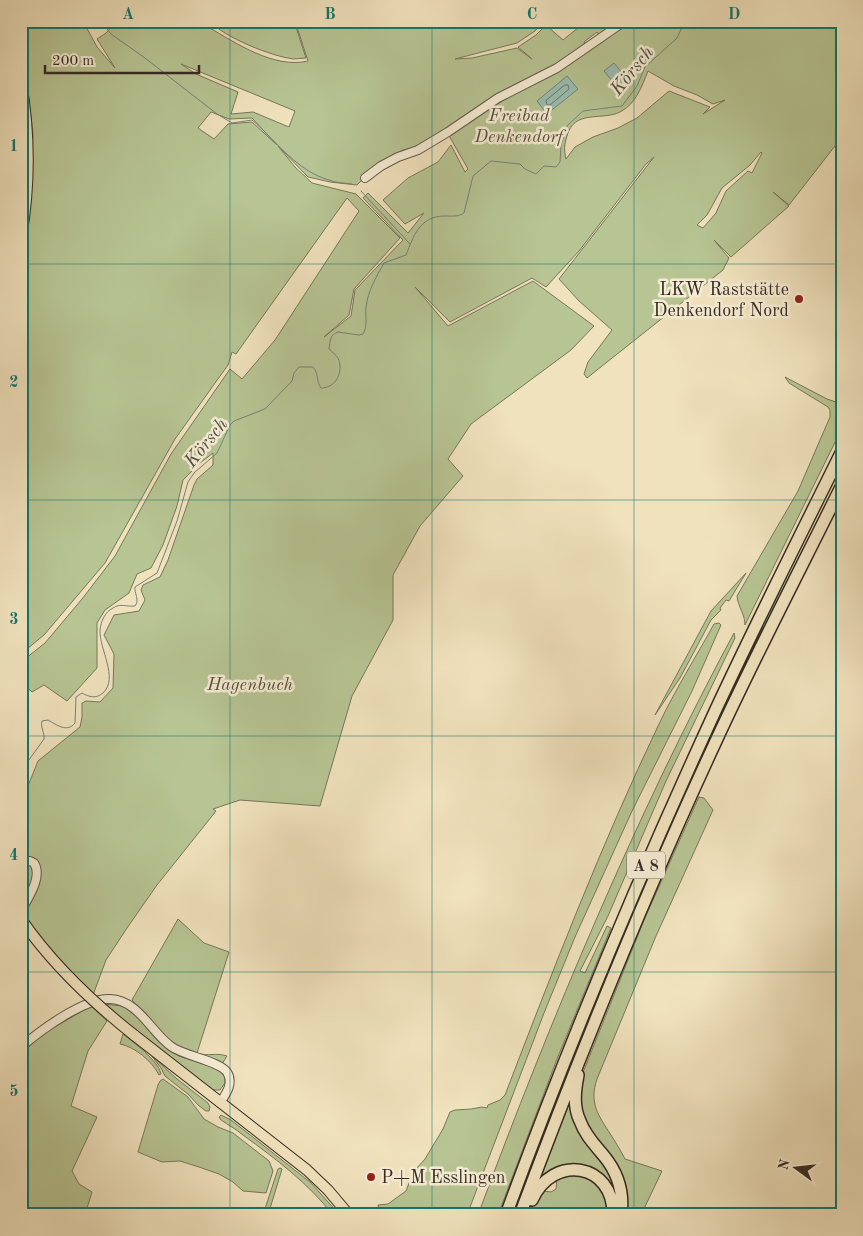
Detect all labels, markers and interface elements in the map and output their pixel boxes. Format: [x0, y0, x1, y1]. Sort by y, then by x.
text: A [122, 7, 134, 23]
text: B [324, 7, 336, 23]
text: C [527, 7, 537, 23]
text: D [728, 7, 740, 23]
scale bar [45, 42, 199, 74]
water label: Körsch [607, 43, 658, 101]
text: 200 m [52, 54, 94, 69]
park label: Freibad Denkendorf [473, 107, 567, 146]
text: 1 [9, 139, 19, 155]
place label: LKW Raststätte Denkendorf Nord [653, 281, 789, 320]
marker: LKW Raststätte Denkendorf Nord [793, 293, 805, 305]
text: 2 [9, 375, 19, 391]
water label: Körsch [181, 415, 232, 473]
text: 3 [9, 612, 19, 628]
park label: Hagenbuch [206, 676, 293, 694]
text: 4 [9, 848, 19, 864]
road number: A 8 [627, 852, 665, 878]
text: 5 [9, 1084, 19, 1100]
north arrow [770, 1144, 820, 1194]
text: N [776, 1158, 793, 1172]
place label: P+M Esslingen [381, 1169, 506, 1187]
marker: P+M Esslingen [365, 1171, 377, 1183]

